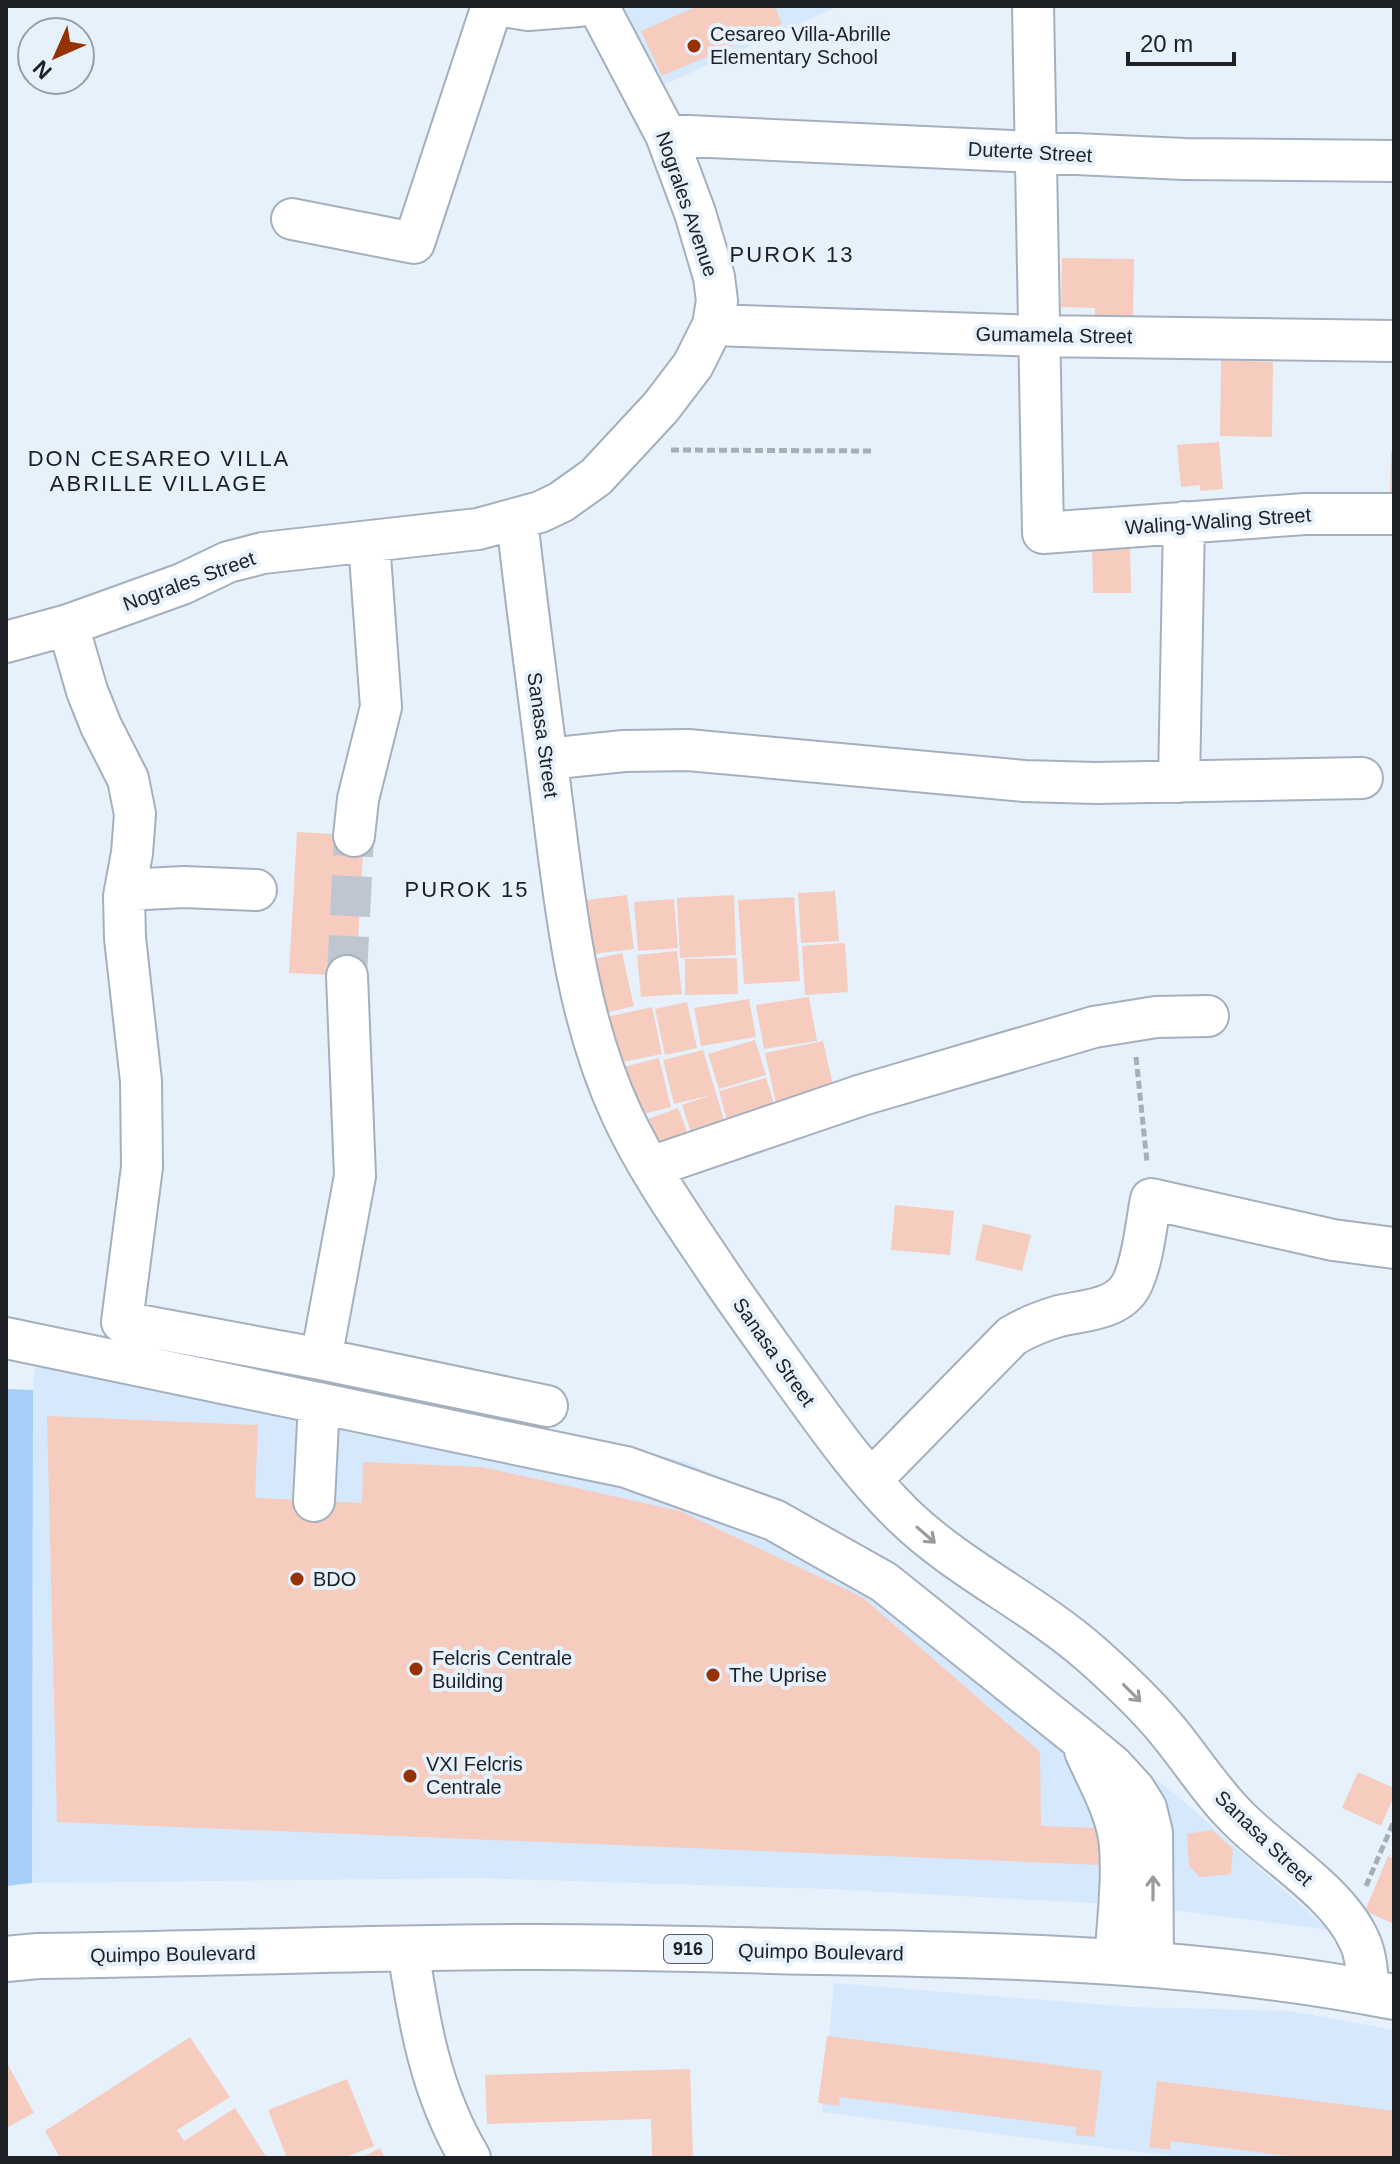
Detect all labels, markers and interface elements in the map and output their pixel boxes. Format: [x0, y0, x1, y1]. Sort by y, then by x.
north arrow [16, 16, 96, 96]
scale bar [1128, 16, 1234, 66]
place label: Cesareo Villa-Abrille Elementary School [710, 23, 891, 68]
text: 20 m [1140, 30, 1193, 57]
marker: Cesareo Villa-Abrille Elementary School [685, 37, 703, 55]
text: N [28, 55, 57, 84]
street label: Nograles Avenue [652, 129, 722, 279]
street label: Duterte Street [967, 138, 1093, 166]
district label: PUROK 13 [730, 242, 854, 267]
street label: Gumamela Street [975, 323, 1133, 347]
district label: DON CESAREO VILLA ABRILLE VILLAGE [28, 446, 290, 496]
street label: Waling-Waling Street [1124, 503, 1312, 538]
street label: Nograles Street [120, 547, 258, 615]
street label: Sanasa Street [523, 671, 563, 800]
district label: PUROK 15 [405, 877, 529, 902]
street label: Sanasa Street [729, 1294, 820, 1411]
one-way arrow [915, 1526, 935, 1544]
place label: BDO [313, 1568, 356, 1590]
marker: BDO [288, 1570, 306, 1588]
place label: Felcris Centrale Building [432, 1647, 572, 1692]
marker: Felcris Centrale Building [407, 1660, 425, 1678]
place label: The Uprise [729, 1664, 827, 1686]
marker: The Uprise [704, 1666, 722, 1684]
one-way arrow [1122, 1683, 1142, 1702]
place label: VXI Felcris Centrale [426, 1753, 523, 1798]
marker: VXI Felcris Centrale [401, 1767, 419, 1785]
street label: Sanasa Street [1211, 1786, 1318, 1890]
one-way arrow [1145, 1875, 1161, 1902]
road number: 916 [664, 1935, 712, 1963]
street label: Quimpo Boulevard [738, 1940, 904, 1964]
street label: Quimpo Boulevard [90, 1942, 256, 1966]

